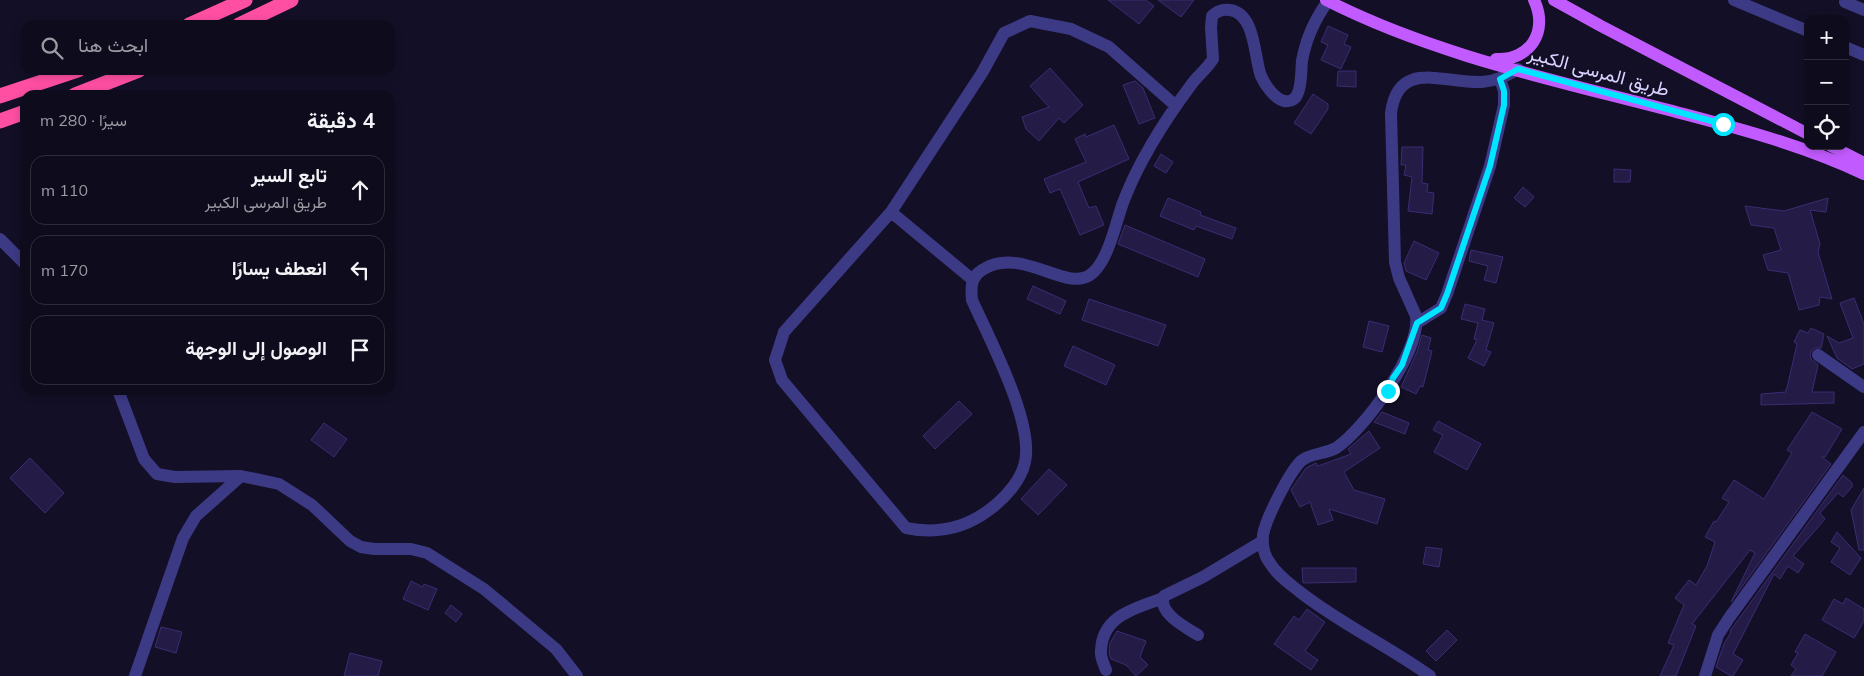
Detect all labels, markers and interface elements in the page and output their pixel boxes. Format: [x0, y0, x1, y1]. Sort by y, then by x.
map controls [1804, 15, 1849, 150]
button: + [1804, 15, 1849, 60]
search box [20, 20, 395, 75]
text: ابحث هنا [78, 33, 148, 57]
icon: search [38, 34, 66, 62]
street label: طريق المرسى الكبير [1525, 40, 1672, 101]
button: − [1804, 60, 1849, 105]
button: locate [1804, 105, 1849, 150]
text: 4 دقيقة [307, 107, 375, 133]
text: سيرًا · 280 m [40, 110, 127, 130]
route start [1712, 113, 1735, 136]
text: تابع السير [251, 163, 327, 187]
icon: ahead [346, 176, 374, 204]
text: 110 m [41, 180, 88, 200]
text: طريق المرسى الكبير [205, 192, 327, 212]
text: انعطف يسارًا [232, 256, 327, 280]
icon: left [346, 256, 374, 284]
text: 170 m [41, 260, 88, 280]
text: الوصول إلى الوجهة [185, 336, 327, 360]
icon: arrive [346, 336, 374, 364]
route end [1377, 380, 1400, 403]

